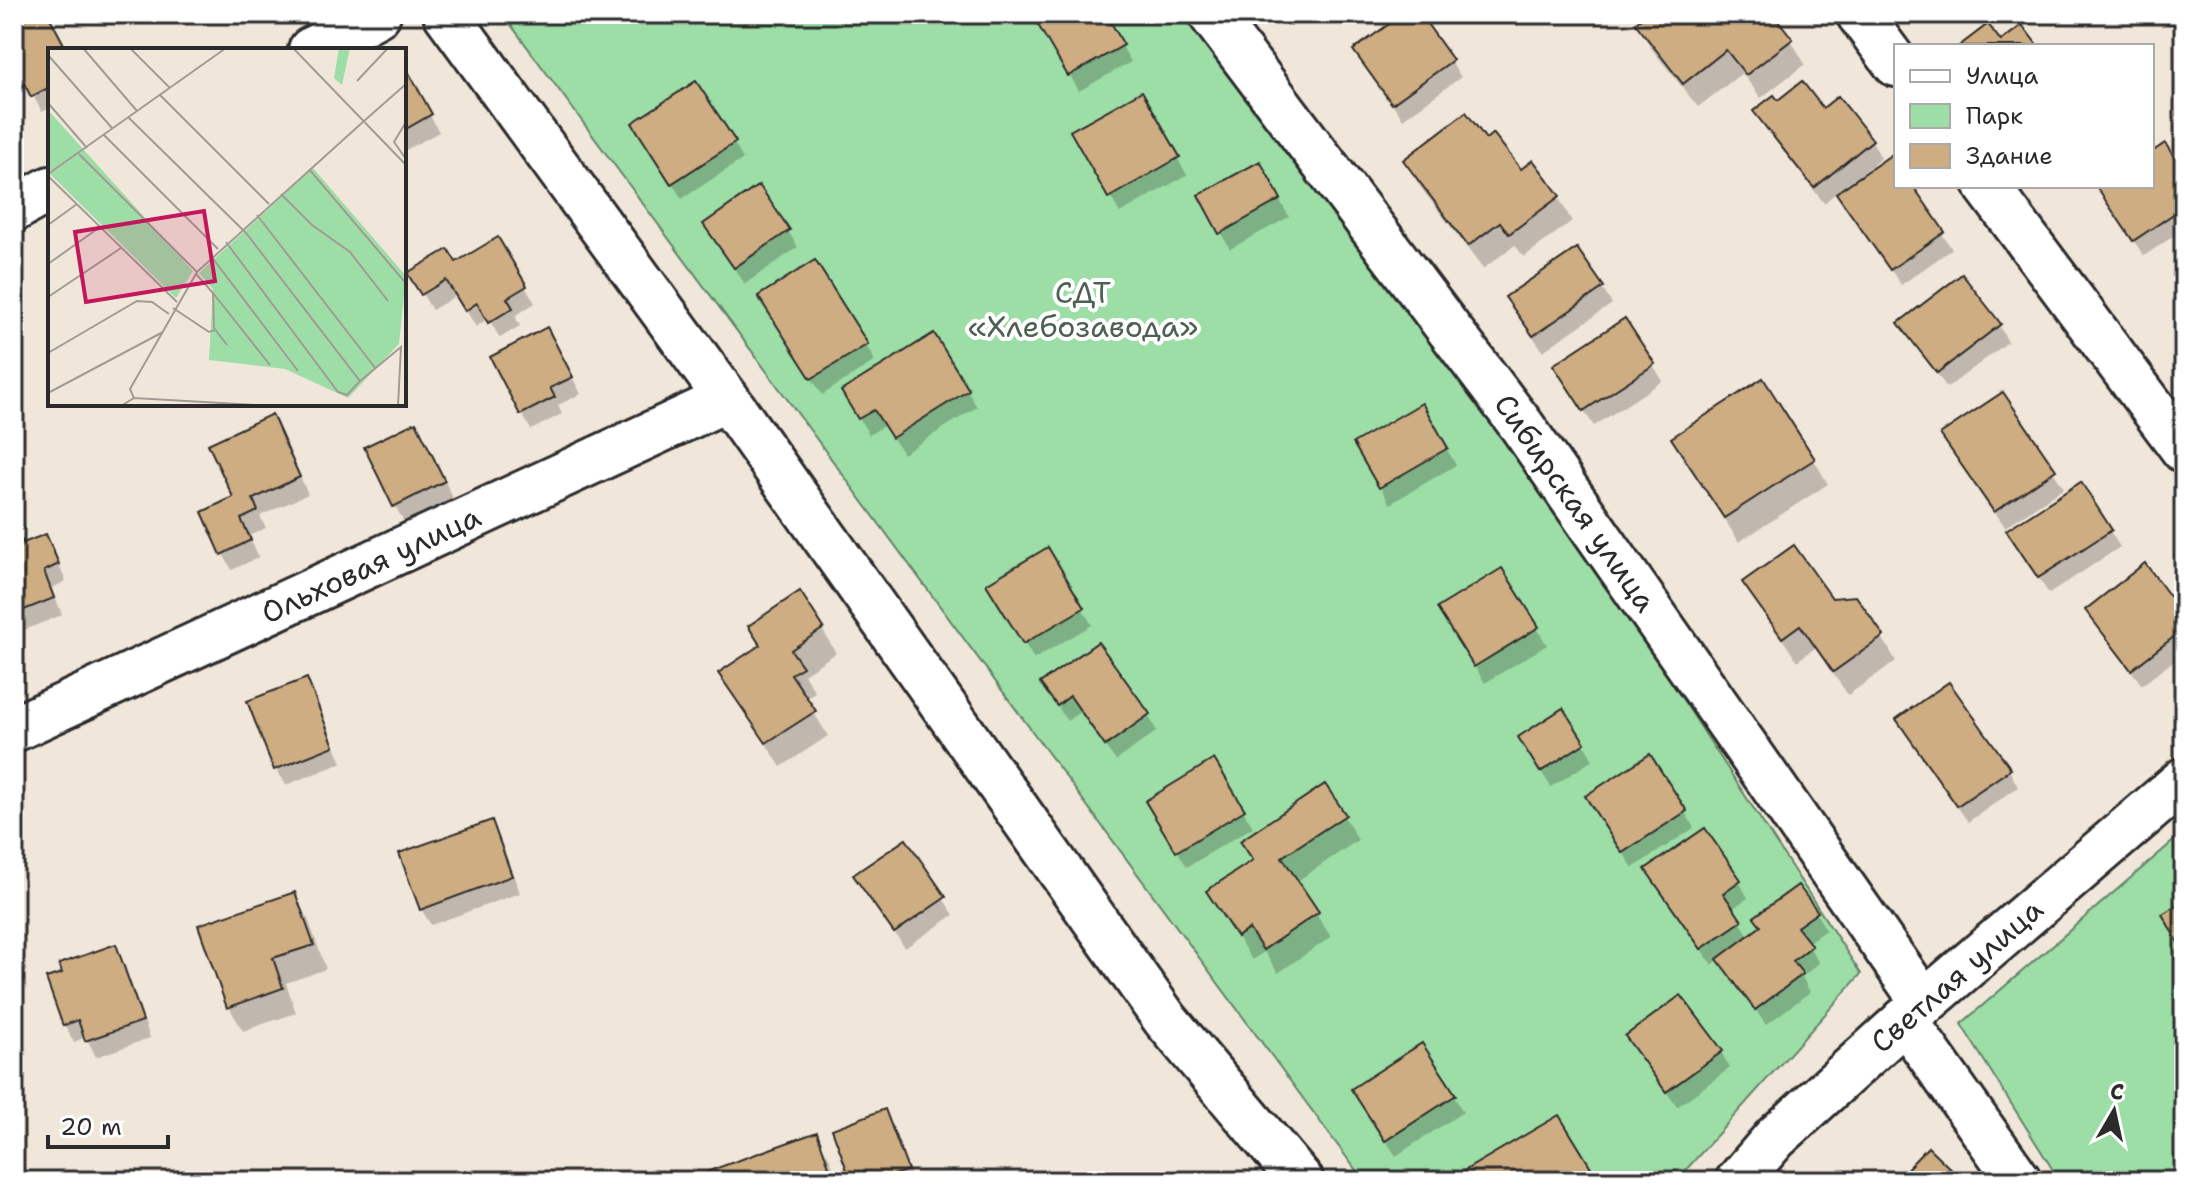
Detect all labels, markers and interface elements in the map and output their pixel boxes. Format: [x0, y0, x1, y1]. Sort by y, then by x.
legend [1894, 44, 2154, 188]
inset map [48, 48, 406, 406]
text: Улица [1966, 60, 2039, 92]
text: Парк [1966, 100, 2023, 132]
text: Здание [1966, 140, 2053, 172]
park label: СДТ «Хлебозавода» [968, 272, 1198, 347]
street label: Сибирская улица [1485, 386, 1666, 620]
street label: Ольховая улица [254, 496, 488, 633]
street label: Светлая улица [1862, 889, 2052, 1062]
north arrow [2074, 1071, 2154, 1151]
text: С [2108, 1076, 2126, 1107]
scale bar [48, 1099, 168, 1149]
text: 20 m [60, 1111, 122, 1143]

